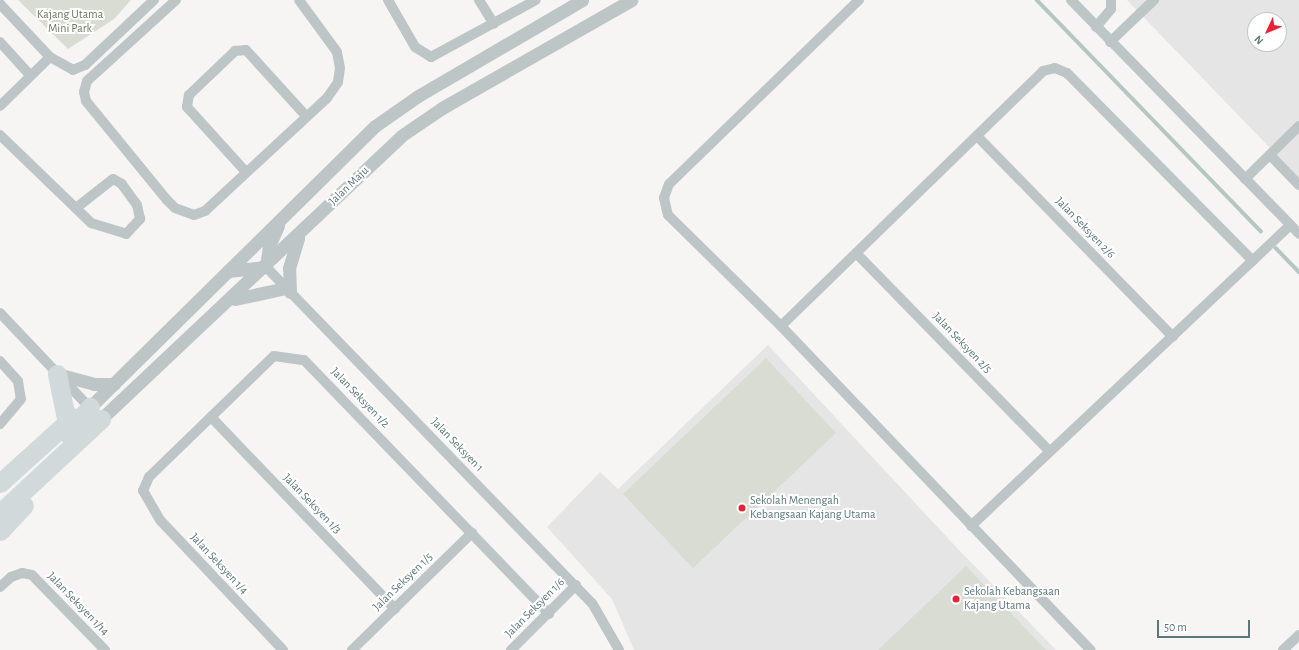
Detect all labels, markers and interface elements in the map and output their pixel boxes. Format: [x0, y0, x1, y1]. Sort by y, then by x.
park label: Kajang Utama Mini Park [37, 8, 103, 36]
north arrow [1247, 12, 1287, 52]
text: N [1252, 33, 1265, 47]
street label: Jalan Maju [326, 164, 372, 208]
street label: Jalan Seksyen 2/6 [1052, 194, 1118, 262]
street label: Jalan Seksyen 2/5 [929, 310, 995, 376]
street label: Jalan Seksyen 1/2 [328, 365, 392, 431]
street label: Jalan Seksyen 1 [428, 415, 486, 475]
street label: Jalan Seksyen 1/3 [280, 471, 344, 537]
place label: Sekolah Menengah Kebangsaan Kajang Utama [750, 494, 876, 522]
marker: Sekolah Menengah Kebangsaan Kajang Utama [737, 503, 747, 513]
street label: Jalan Seksyen 1/4 [187, 530, 251, 598]
street label: Jalan Seksyen 1/5 [370, 550, 436, 614]
street label: Jalan Seksyen 1/14 [44, 569, 112, 639]
street label: Jalan Seksyen 1/6 [502, 575, 568, 641]
place label: Sekolah Kebangsaan Kajang Utama [964, 585, 1060, 613]
marker: Sekolah Kebangsaan Kajang Utama [951, 594, 961, 604]
scale bar [1159, 612, 1252, 638]
text: 50 m [1164, 621, 1187, 633]

